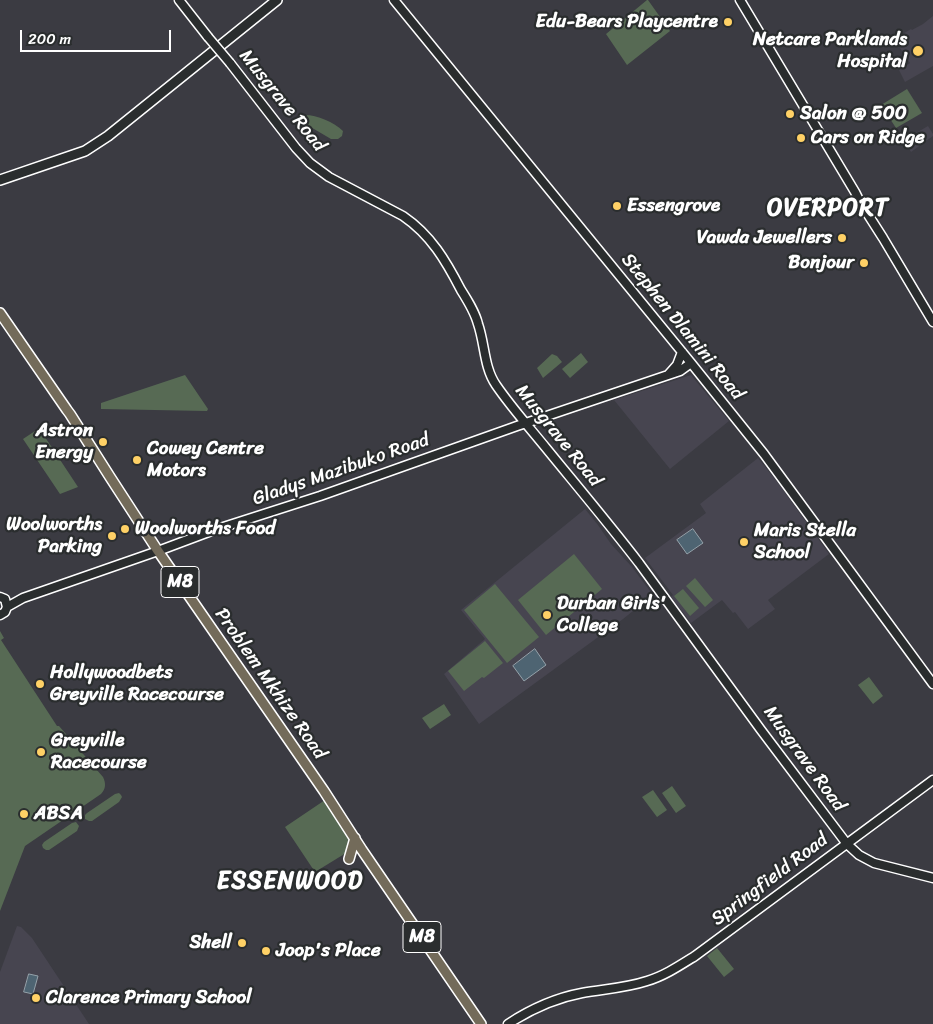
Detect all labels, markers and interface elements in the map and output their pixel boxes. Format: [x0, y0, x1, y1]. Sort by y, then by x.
place label: Edu-Bears Playcentre [536, 11, 718, 33]
marker: Edu-Bears Playcentre [722, 16, 734, 28]
scale bar [22, 20, 174, 52]
text: 200 m [28, 26, 71, 52]
place label: Netcare Parklands Hospital [753, 29, 907, 73]
marker: Netcare Parklands Hospital [911, 44, 925, 58]
street label: Musgrave Road [234, 45, 330, 157]
place label: Salon @ 500 [800, 103, 907, 125]
marker: Salon @ 500 [784, 108, 796, 120]
place label: Cars on Ridge [811, 127, 925, 149]
marker: Cars on Ridge [795, 132, 807, 144]
place label: Essengrove [627, 195, 720, 217]
district label: OVERPORT [766, 195, 890, 223]
marker: Essengrove [611, 200, 623, 212]
place label: Vawda Jewellers [697, 227, 832, 249]
marker: Vawda Jewellers [836, 232, 848, 244]
street label: Stephen Dlamini Road [616, 249, 748, 405]
place label: Bonjour [788, 252, 854, 274]
marker: Bonjour [858, 257, 870, 269]
street label: Musgrave Road [510, 380, 606, 492]
place label: Astron Energy [35, 420, 93, 464]
street label: Gladys Mazibuko Road [250, 429, 432, 511]
marker: Astron Energy [97, 436, 109, 448]
place label: Cowey Centre Motors [147, 438, 264, 482]
marker: Cowey Centre Motors [131, 454, 143, 466]
place label: Woolworths Parking [6, 514, 102, 558]
place label: Woolworths Food [135, 518, 275, 540]
place label: Maris Stella School [754, 520, 856, 564]
marker: Woolworths Food [119, 523, 131, 535]
marker: Woolworths Parking [106, 530, 118, 542]
marker: Maris Stella School [738, 536, 750, 548]
road number: M8 [161, 566, 199, 598]
place label: Durban Girls' College [557, 593, 666, 637]
street label: Problem Mkhize Road [209, 604, 331, 764]
marker: Durban Girls' College [541, 609, 553, 621]
place label: Hollywoodbets Greyville Racecourse [50, 662, 224, 706]
marker: Hollywoodbets Greyville Racecourse [34, 678, 46, 690]
street label: Musgrave Road [758, 702, 850, 816]
place label: Greyville Racecourse [51, 730, 147, 774]
marker: Greyville Racecourse [35, 746, 47, 758]
place label: ABSA [34, 803, 83, 825]
marker: ABSA [18, 808, 30, 820]
street label: Springfield Road [707, 829, 833, 931]
district label: ESSENWOOD [216, 868, 364, 896]
road number: M8 [403, 922, 441, 952]
place label: Shell [190, 932, 232, 954]
marker: Shell [236, 937, 248, 949]
place label: Joop's Place [276, 940, 381, 962]
marker: Joop's Place [260, 945, 272, 957]
place label: Clarence Primary School [46, 987, 252, 1009]
marker: Clarence Primary School [30, 992, 42, 1004]

